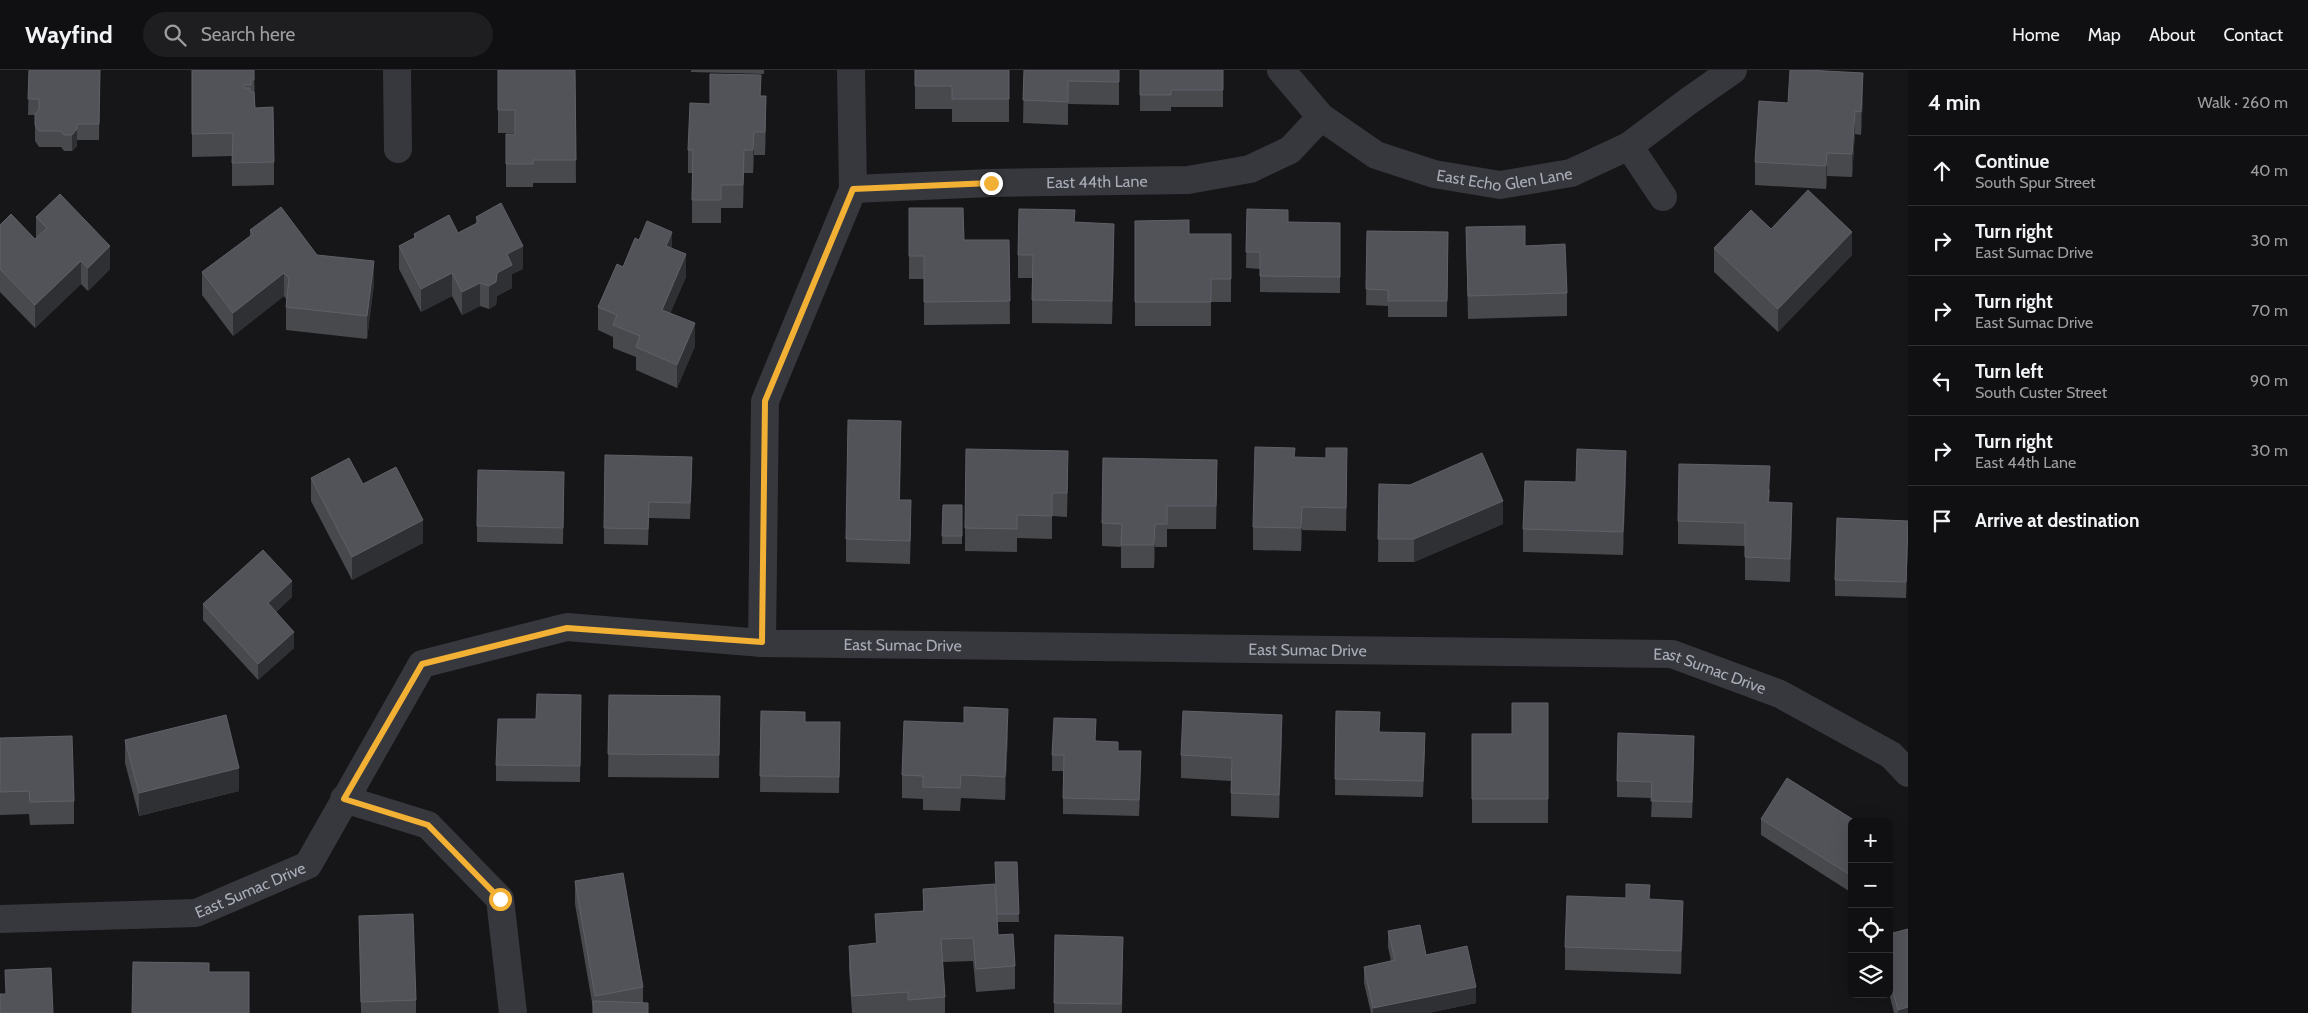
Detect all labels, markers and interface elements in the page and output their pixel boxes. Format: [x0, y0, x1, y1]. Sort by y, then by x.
search box [143, 12, 493, 57]
text: Wayfind [25, 20, 113, 49]
icon: search [161, 21, 189, 49]
text: Search here [201, 23, 295, 46]
text: Home [2012, 24, 2060, 46]
text: Map [2088, 24, 2121, 46]
text: About [2149, 24, 2195, 46]
text: Contact [2223, 24, 2283, 46]
text: 4 min [1928, 90, 1981, 115]
text: Walk · 260 m [2198, 93, 2288, 112]
text: Continue [1975, 150, 2049, 173]
icon: ahead [1928, 157, 1956, 185]
text: 40 m [2250, 161, 2288, 180]
street label: East Echo Glen Lane [1435, 164, 1574, 195]
route end [980, 172, 1003, 195]
street label: East 44th Lane [1046, 172, 1148, 192]
text: South Spur Street [1975, 173, 2096, 192]
text: Turn right [1975, 220, 2053, 243]
icon: right [1928, 227, 1956, 255]
text: 30 m [2251, 231, 2288, 250]
text: East Sumac Drive [1975, 243, 2093, 262]
text: Turn right [1975, 290, 2053, 313]
icon: right [1928, 297, 1956, 325]
text: 70 m [2251, 301, 2288, 320]
text: East Sumac Drive [1975, 313, 2093, 332]
text: Turn left [1975, 360, 2043, 383]
icon: left [1928, 367, 1956, 395]
text: 90 m [2250, 371, 2288, 390]
text: South Custer Street [1975, 383, 2107, 402]
text: Turn right [1975, 430, 2053, 453]
icon: right [1928, 437, 1956, 465]
text: 30 m [2251, 441, 2288, 460]
text: East 44th Lane [1975, 453, 2076, 472]
icon: arrive [1928, 507, 1956, 535]
text: Arrive at destination [1975, 509, 2139, 532]
street label: East Sumac Drive [843, 635, 962, 655]
street label: East Sumac Drive [1248, 640, 1367, 660]
street label: East Sumac Drive [1653, 645, 1769, 698]
map controls [1848, 818, 1893, 998]
button: + [1848, 818, 1893, 863]
street label: East Sumac Drive [192, 858, 308, 922]
button: − [1848, 863, 1893, 908]
route start [489, 888, 512, 911]
button: locate [1848, 908, 1893, 953]
button: layers [1848, 953, 1893, 998]

